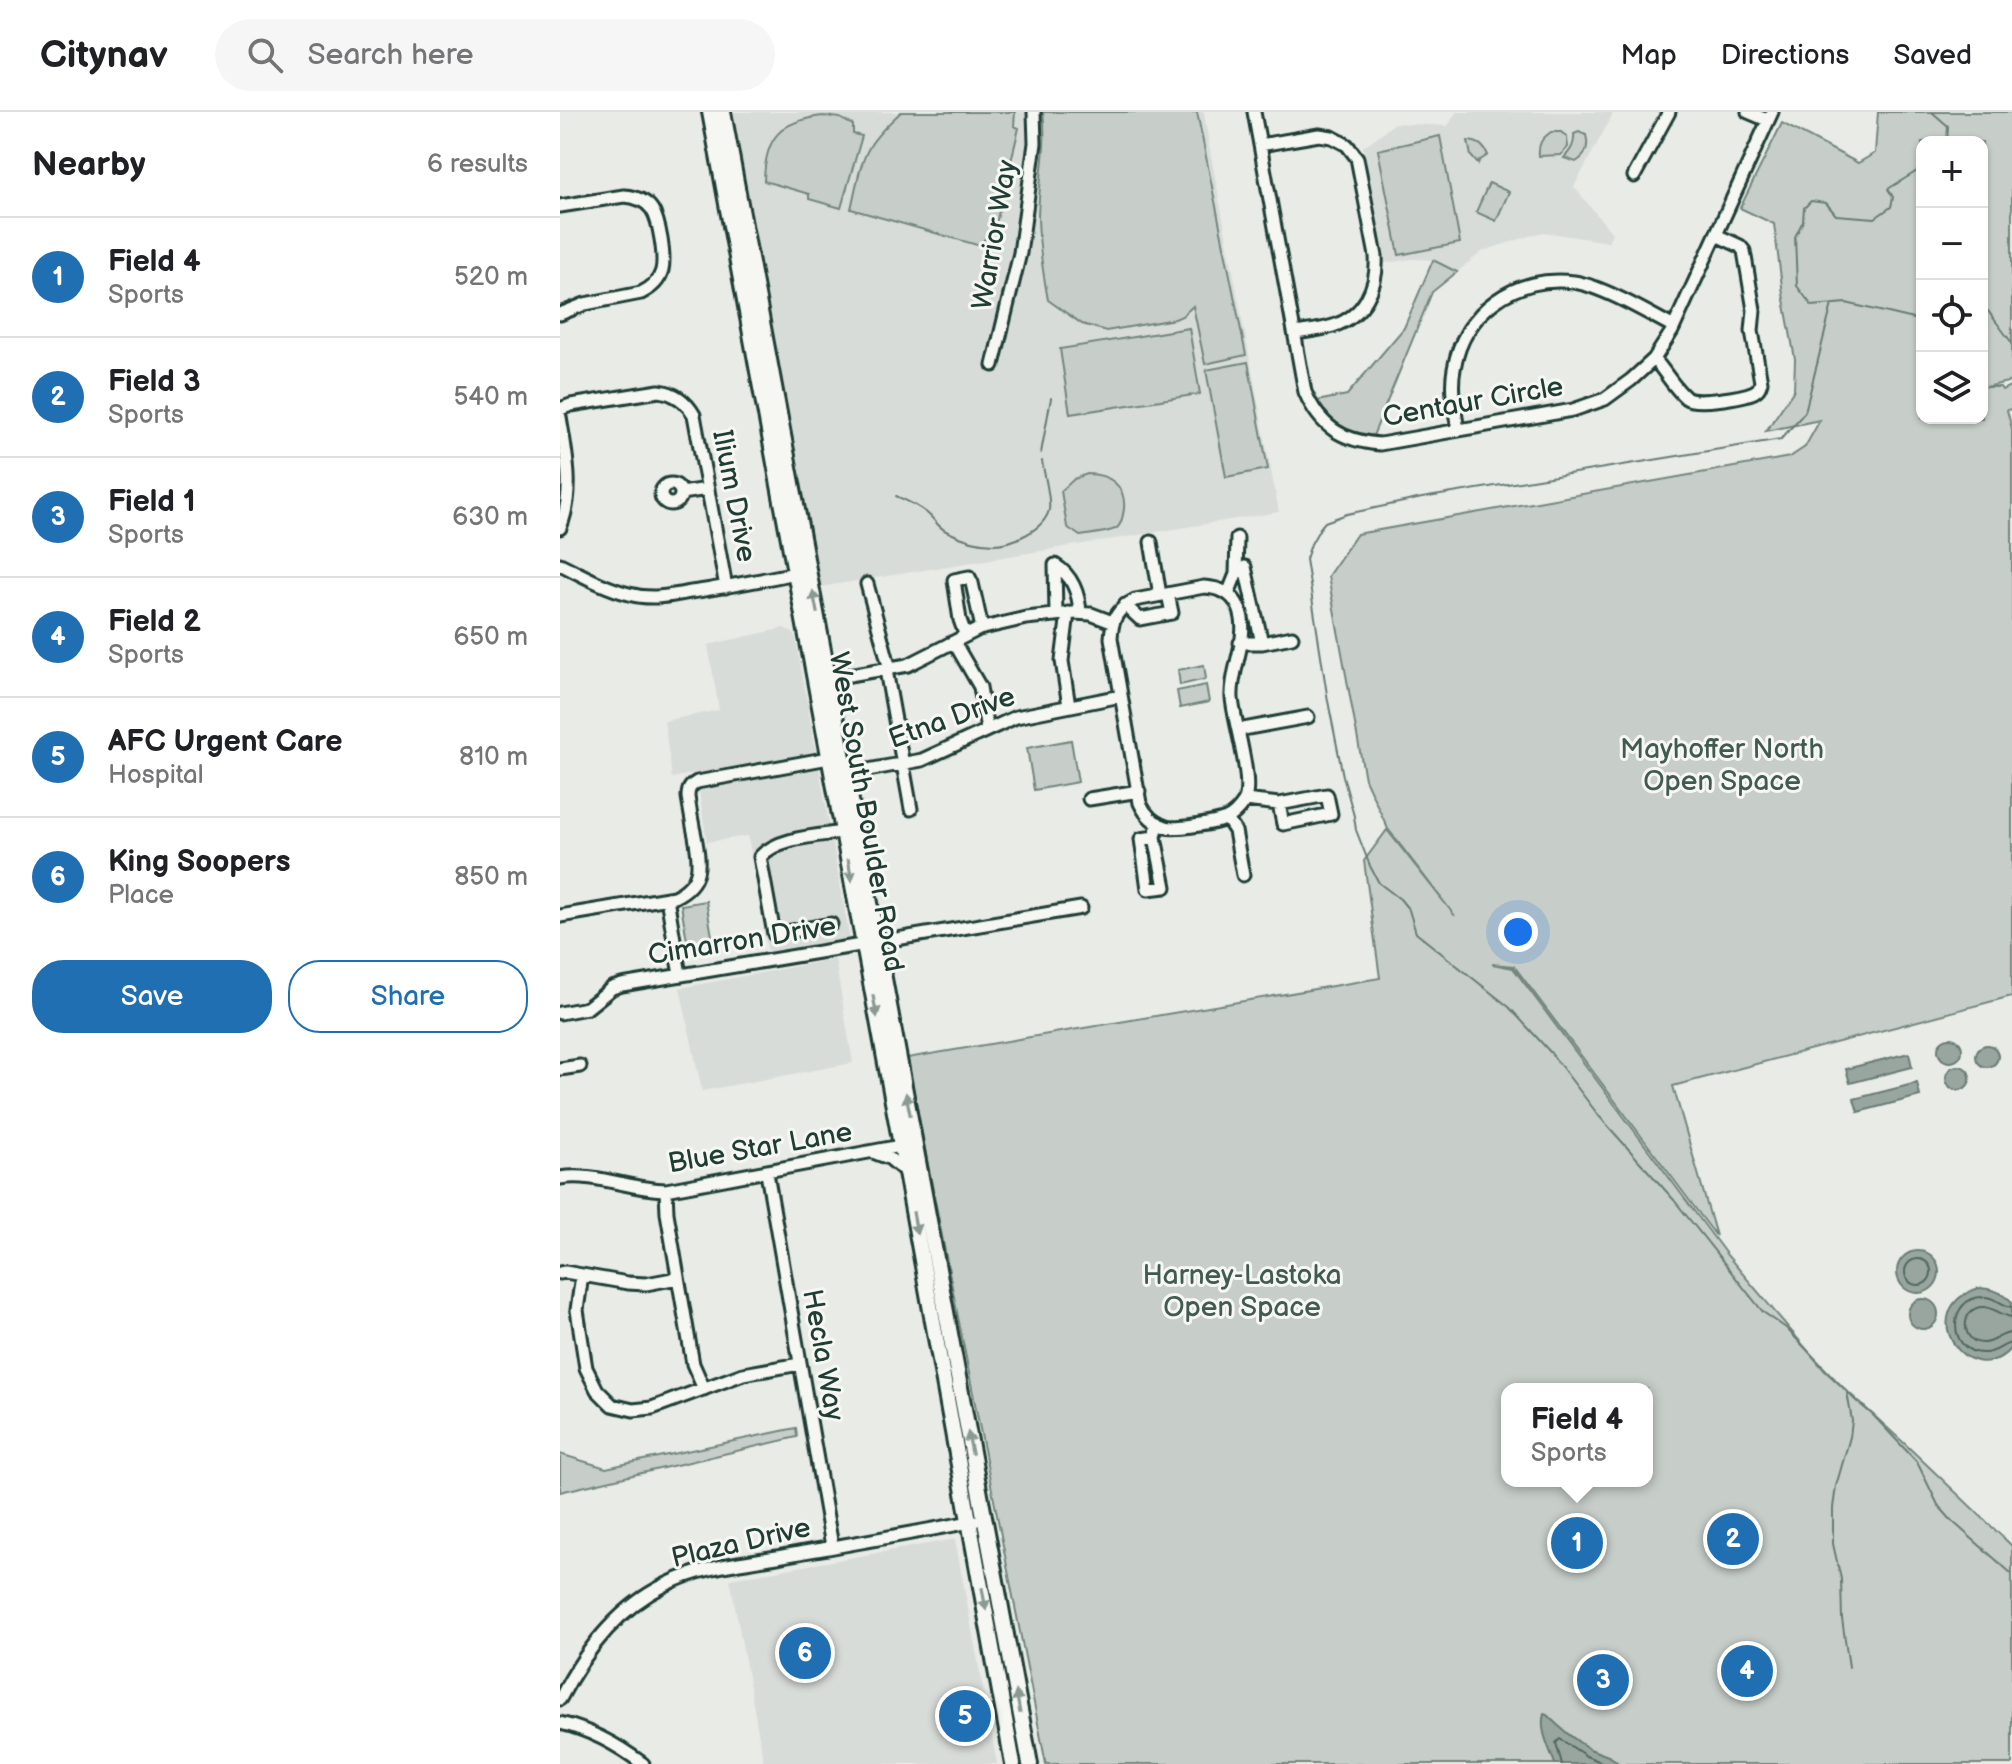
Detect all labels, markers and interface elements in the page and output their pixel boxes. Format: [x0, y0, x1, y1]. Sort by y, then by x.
search box [215, 19, 775, 91]
text: Citynav [40, 33, 167, 78]
icon: search [243, 33, 287, 77]
text: Search here [307, 37, 474, 73]
text: Map [1620, 39, 1677, 72]
text: Directions [1721, 39, 1849, 72]
text: Saved [1893, 39, 1972, 72]
map controls [1916, 136, 1988, 424]
button: + [1916, 136, 1988, 208]
text: Nearby [32, 144, 146, 185]
text: 6 results [427, 149, 528, 180]
street label: Warrior Way [966, 157, 1024, 312]
button: − [1916, 208, 1988, 280]
text: Field 4 [108, 244, 201, 280]
text: 1 [53, 262, 63, 293]
text: 520 m [454, 262, 528, 293]
text: Sports [108, 280, 184, 311]
button: locate [1916, 280, 1988, 352]
button: layers [1916, 352, 1988, 424]
text: Field 3 [108, 364, 200, 400]
street label: Centaur Circle [1380, 370, 1566, 434]
text: 2 [50, 382, 66, 413]
text: 540 m [453, 382, 528, 413]
text: Sports [108, 400, 184, 431]
street label: Ilium Drive [705, 427, 763, 565]
text: Field 1 [108, 484, 196, 520]
text: 3 [50, 502, 66, 533]
text: 630 m [452, 502, 528, 533]
text: Sports [108, 520, 184, 551]
one-way arrow [808, 590, 820, 615]
text: Field 2 [108, 604, 201, 640]
text: 4 [50, 622, 66, 653]
text: 650 m [453, 622, 528, 653]
text: Sports [108, 640, 184, 671]
street label: West South Boulder Road [822, 649, 910, 975]
street label: Etna Drive [884, 680, 1020, 756]
text: AFC Urgent Care [108, 724, 343, 760]
park label: Mayhoffer North Open Space [1620, 733, 1824, 798]
text: 5 [50, 742, 66, 773]
text: 810 m [459, 742, 528, 773]
text: Hospital [108, 760, 204, 791]
text: King Soopers [108, 844, 291, 880]
one-way arrow [844, 858, 856, 883]
text: 6 [50, 862, 66, 893]
text: 850 m [454, 862, 528, 893]
text: Place [108, 880, 174, 911]
street label: Cimarron Drive [645, 910, 839, 972]
your location [1498, 912, 1538, 952]
button: Save [32, 960, 272, 1033]
button: Share [288, 960, 528, 1033]
one-way arrow [869, 994, 882, 1019]
one-way arrow [901, 1092, 913, 1117]
street label: Blue Star Lane [665, 1116, 855, 1180]
one-way arrow [910, 1211, 922, 1236]
park label: Harney-Lastoka Open Space [1142, 1259, 1342, 1324]
street label: Hecla Way [795, 1287, 851, 1424]
popup [1501, 1383, 1653, 1487]
text: Field 4 [1531, 1402, 1623, 1438]
one-way arrow [963, 1430, 975, 1455]
text: Sports [1531, 1438, 1607, 1469]
pin: 2 [1707, 1509, 1759, 1569]
street label: Plaza Drive [668, 1511, 814, 1575]
pin: 1 [1551, 1513, 1603, 1573]
one-way arrow [978, 1587, 990, 1612]
pin: 6 [779, 1623, 831, 1683]
pin: 4 [1721, 1641, 1773, 1701]
pin: 3 [1577, 1650, 1629, 1710]
pin: 5 [939, 1686, 991, 1746]
one-way arrow [1012, 1689, 1024, 1714]

